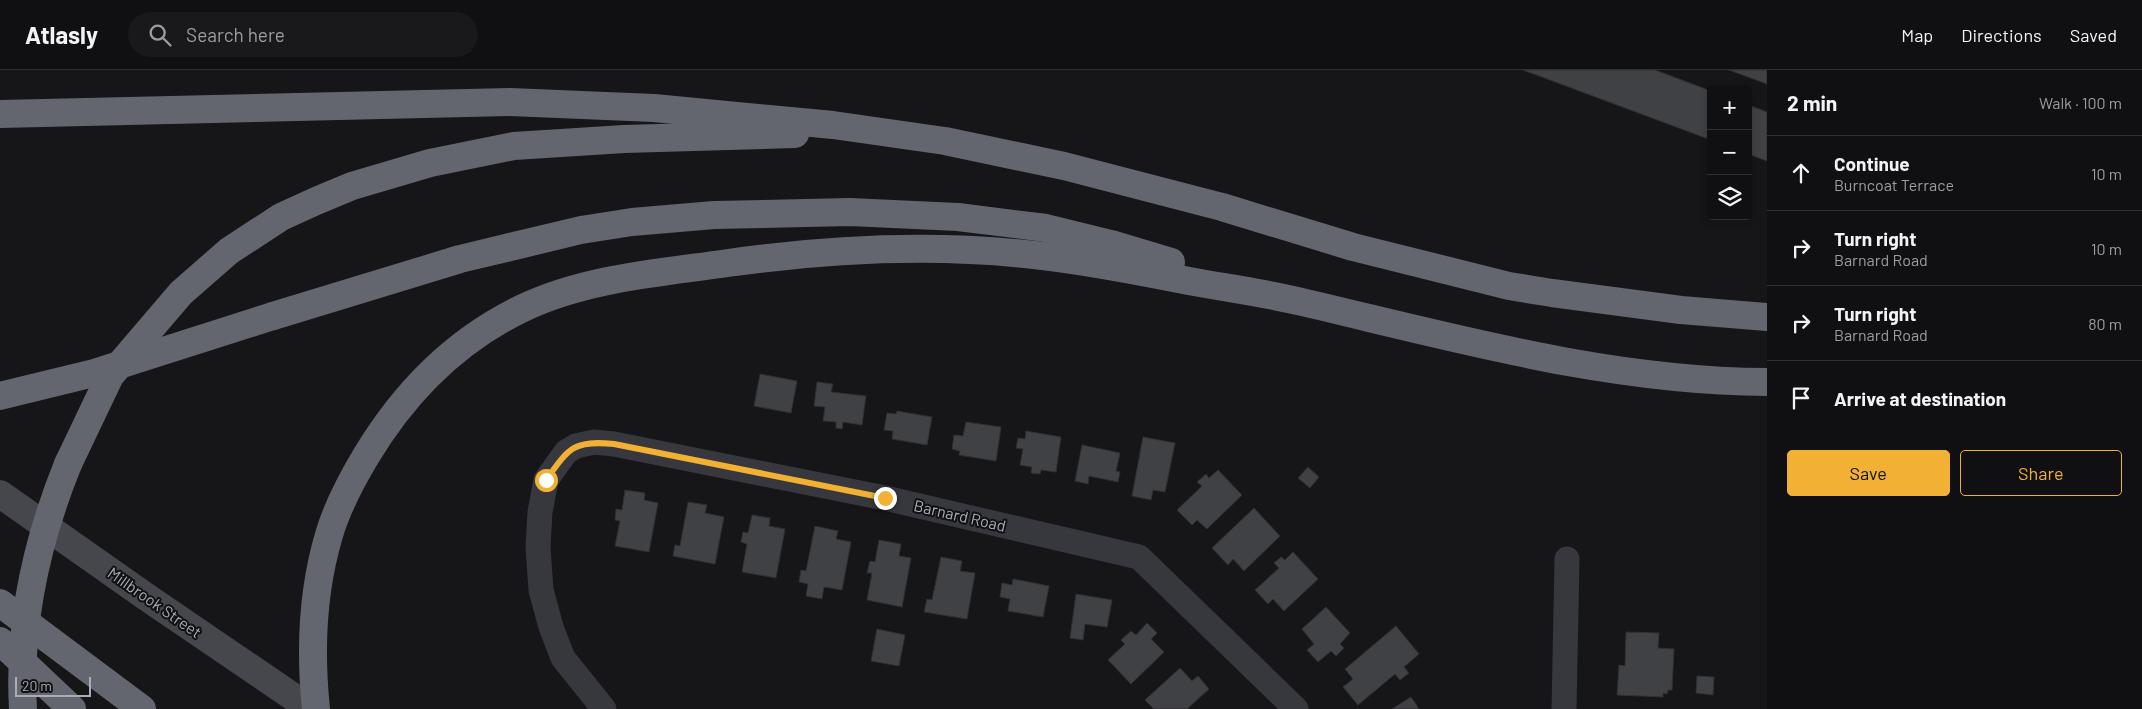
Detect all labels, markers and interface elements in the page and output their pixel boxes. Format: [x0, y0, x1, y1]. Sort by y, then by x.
search box [128, 12, 478, 57]
text: Atlasly [25, 20, 98, 49]
icon: search [146, 21, 174, 49]
text: Search here [186, 23, 285, 46]
text: Map [1901, 24, 1933, 46]
text: Directions [1961, 24, 2042, 46]
text: Saved [2070, 24, 2117, 46]
map controls [1707, 85, 1752, 220]
button: + [1707, 85, 1752, 130]
text: 2 min [1787, 90, 1837, 115]
text: Walk · 100 m [2039, 93, 2122, 112]
button: − [1707, 130, 1752, 175]
text: Continue [1834, 152, 1910, 175]
icon: ahead [1787, 159, 1815, 187]
text: 10 m [2091, 164, 2122, 183]
button: layers [1707, 175, 1752, 220]
text: Burncoat Terrace [1834, 175, 1954, 194]
text: Turn right [1834, 227, 1916, 250]
icon: right [1787, 234, 1815, 262]
text: 10 m [2091, 239, 2122, 258]
text: Barnard Road [1834, 250, 1928, 269]
text: Turn right [1834, 302, 1916, 325]
icon: right [1787, 309, 1815, 337]
text: 80 m [2088, 314, 2122, 333]
text: Barnard Road [1834, 325, 1928, 344]
icon: arrive [1787, 384, 1815, 412]
text: Arrive at destination [1834, 387, 2006, 410]
button: Save [1787, 450, 1950, 496]
button: Share [1960, 450, 2122, 496]
route start [535, 469, 558, 492]
route end [874, 487, 897, 510]
street label: Barnard Road [912, 495, 1008, 535]
street label: Millbrook Street [105, 563, 205, 641]
scale bar [15, 674, 91, 697]
text: 20 m [22, 677, 52, 694]

